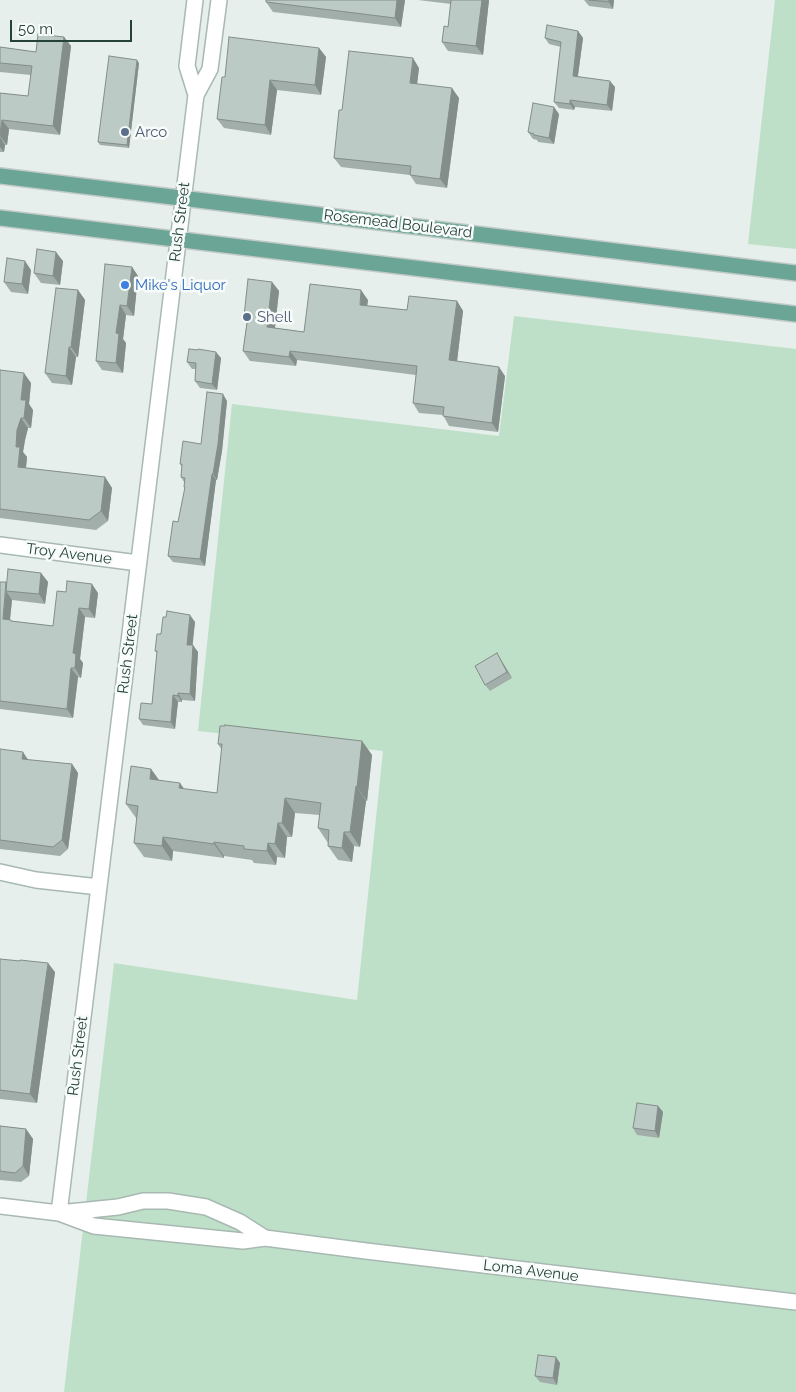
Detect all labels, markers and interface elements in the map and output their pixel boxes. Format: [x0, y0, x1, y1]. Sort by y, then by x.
scale bar [12, 10, 135, 42]
text: 50 m [18, 20, 53, 38]
place label: Arco [135, 123, 167, 141]
marker: Arco [119, 126, 131, 138]
street label: Rush Street [166, 181, 194, 263]
street label: Rosemead Boulevard [323, 206, 473, 242]
place label: Mike's Liquor [135, 276, 226, 294]
marker: Mike's Liquor [119, 279, 131, 291]
place label: Shell [257, 308, 292, 326]
marker: Shell [241, 311, 253, 323]
street label: Troy Avenue [25, 540, 113, 568]
street label: Rush Street [114, 613, 142, 695]
street label: Rush Street [64, 1015, 92, 1097]
street label: Loma Avenue [482, 1256, 580, 1286]

